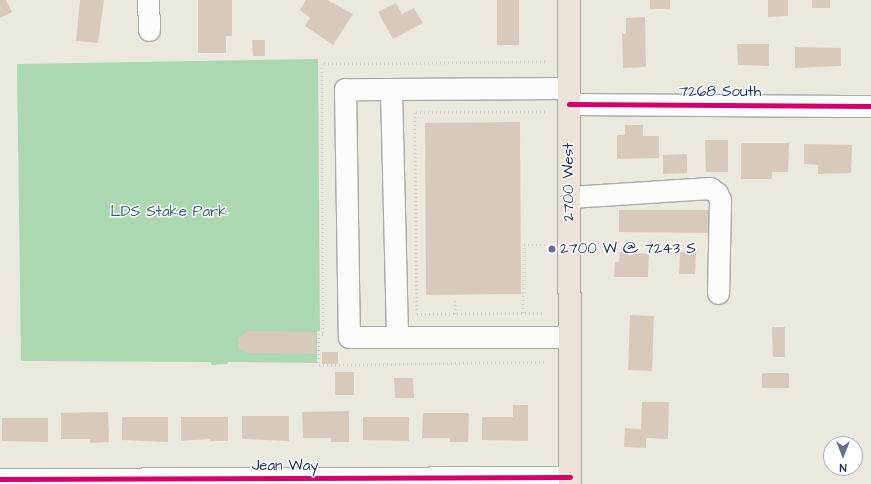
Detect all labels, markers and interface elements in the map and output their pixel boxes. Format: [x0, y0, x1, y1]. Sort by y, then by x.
street label: 7268 South [679, 83, 761, 101]
street label: 2700 West [560, 143, 578, 221]
park label: LDS Stake Park [110, 203, 228, 221]
place label: 2700 W @ 7243 S [560, 240, 696, 258]
marker: 2700 W @ 7243 S [547, 244, 557, 254]
north arrow [823, 436, 863, 476]
street label: Jean Way [251, 457, 319, 475]
text: N [840, 460, 846, 475]

